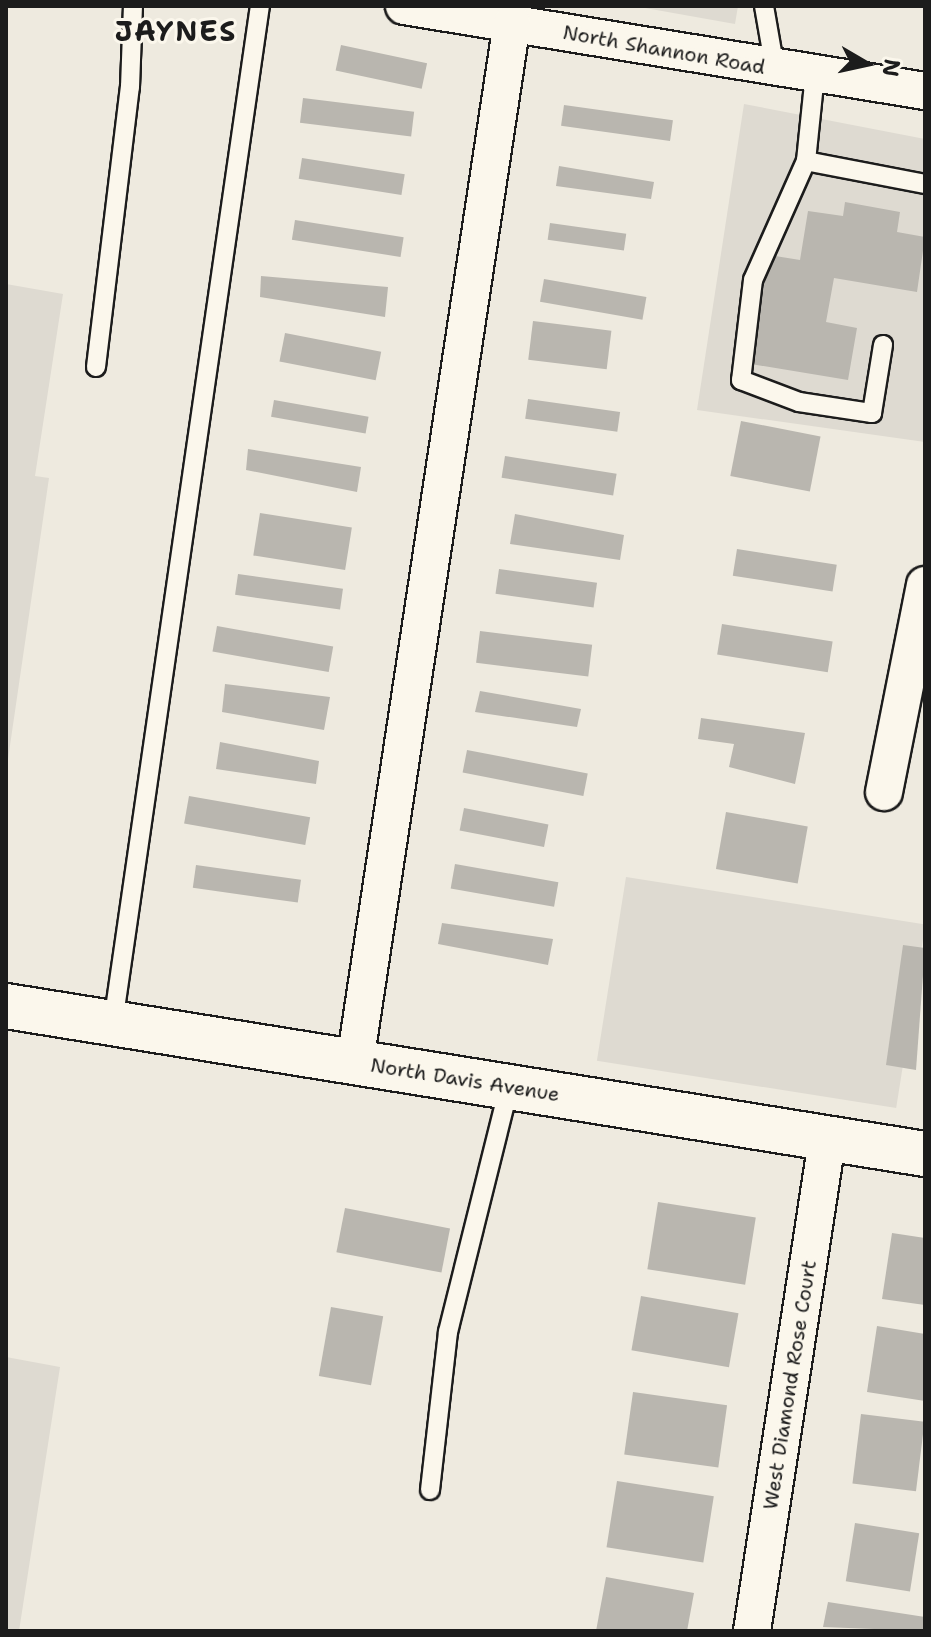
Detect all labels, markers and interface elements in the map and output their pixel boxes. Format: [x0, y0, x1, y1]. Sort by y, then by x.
district label: JAYNES [115, 14, 237, 48]
street label: North Shannon Road [561, 20, 767, 80]
north arrow [827, 24, 907, 104]
text: N [876, 57, 907, 79]
street label: North Davis Avenue [369, 1053, 561, 1107]
street label: West Diamond Rose Court [758, 1259, 822, 1511]

